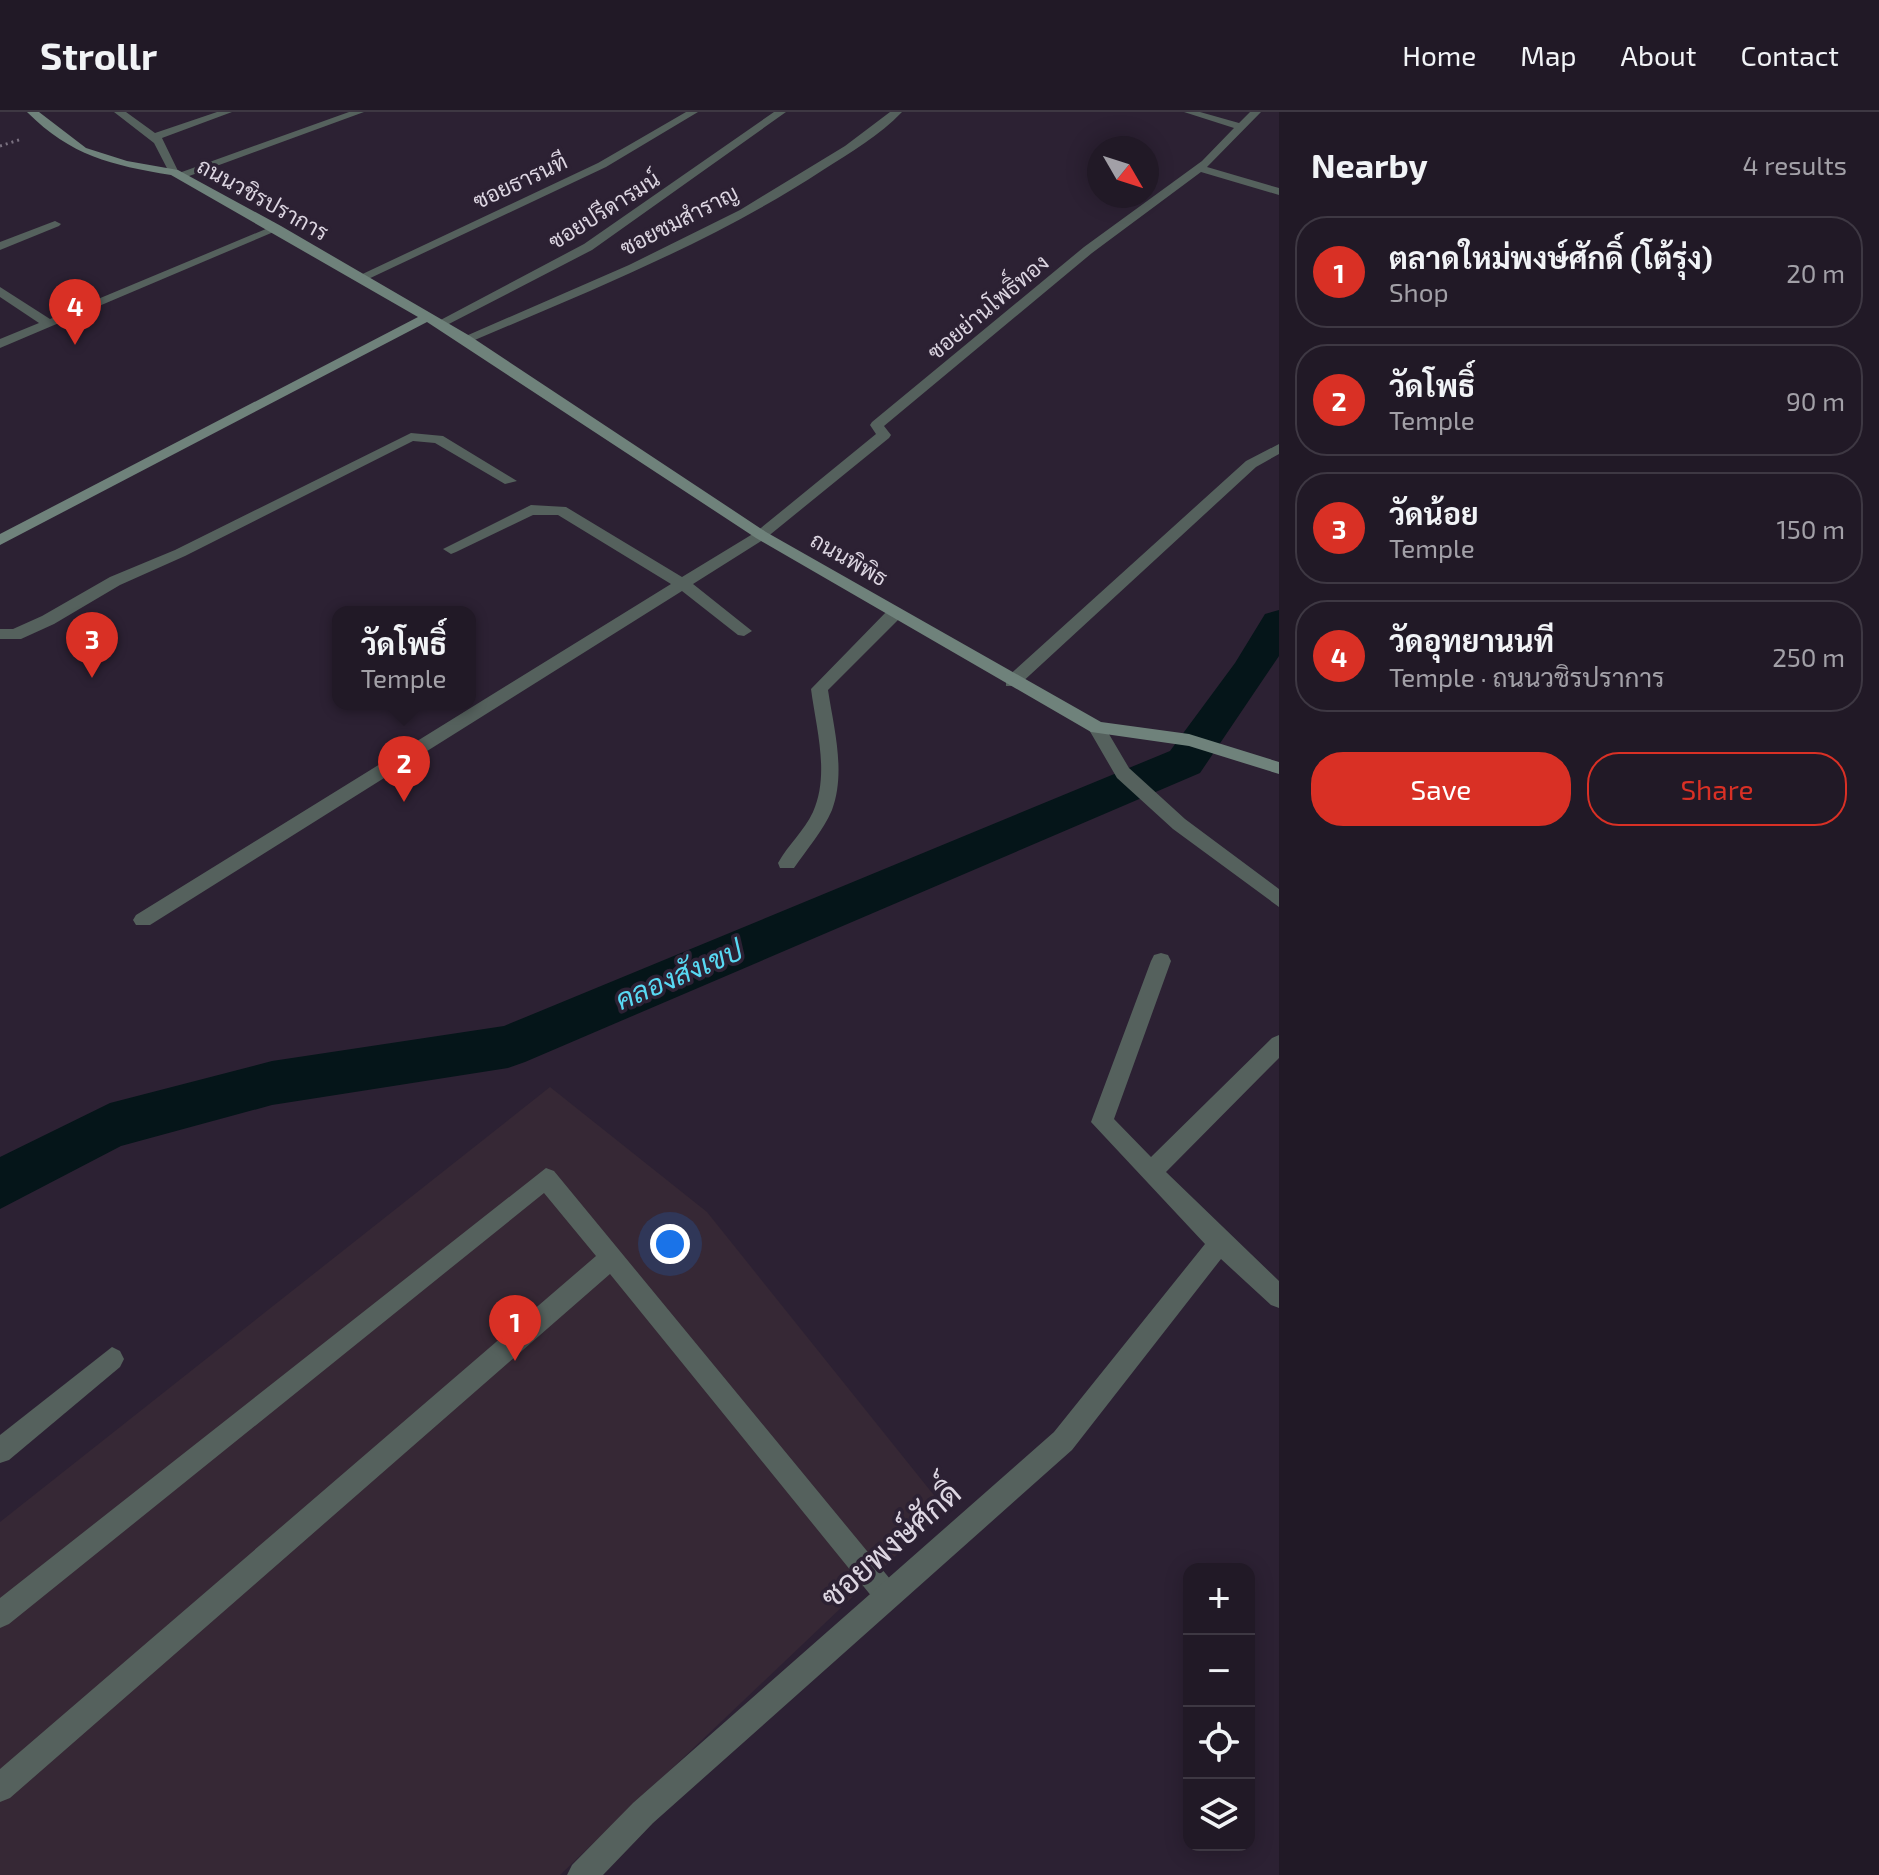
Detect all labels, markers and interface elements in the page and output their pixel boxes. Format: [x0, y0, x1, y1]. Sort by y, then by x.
text: Strollr [40, 32, 157, 78]
text: Home [1402, 38, 1476, 72]
text: Map [1520, 38, 1577, 72]
text: About [1621, 38, 1696, 72]
text: Contact [1740, 38, 1839, 72]
north arrow [1087, 136, 1159, 208]
text: Nearby [1311, 144, 1428, 185]
street label: ซอยธารนที [468, 147, 571, 213]
text: 4 results [1742, 149, 1847, 180]
street label: ถนนวชิรปราการ [193, 151, 334, 245]
street label: ซอยปรีดารมน์ [543, 165, 664, 254]
street label: ซอยชมสำราญ [615, 178, 743, 262]
text: ตลาดใหม่พงษ์ศักดิ์ (โต้รุ่ง) [1389, 239, 1713, 275]
street label: ซอยย่านโพธิ์ทอง [918, 244, 1053, 364]
text: 1 [1333, 257, 1345, 288]
text: 20 m [1786, 257, 1845, 288]
text: Shop [1389, 276, 1449, 307]
pin: 4 [49, 279, 101, 345]
text: วัดโพธิ์ [1389, 367, 1475, 403]
text: 2 [1331, 385, 1347, 416]
text: 90 m [1786, 385, 1845, 416]
text: Temple [1389, 404, 1475, 435]
text: วัดน้อย [1389, 495, 1479, 531]
text: 3 [1332, 513, 1346, 544]
text: 150 m [1776, 513, 1845, 544]
street label: ถนนพิพิธ [806, 526, 893, 591]
text: Temple [1389, 532, 1475, 563]
popup [332, 606, 476, 710]
pin: 3 [66, 612, 118, 678]
text: วัดอุทยานนที [1389, 622, 1554, 658]
text: วัดโพธิ์ [361, 625, 447, 661]
text: 4 [1331, 641, 1347, 672]
text: 250 m [1772, 641, 1845, 672]
text: Temple · ถนนวชิรปราการ [1389, 661, 1665, 692]
text: Temple [361, 662, 446, 693]
pin: 2 [378, 736, 430, 802]
button: Save [1311, 752, 1571, 826]
button: Share [1587, 752, 1847, 826]
water label: คลองสังเขป [610, 931, 749, 1016]
your location [650, 1224, 690, 1264]
pin: 1 [489, 1295, 541, 1361]
street label: ซอยพงษ์ศักดิ์ [808, 1468, 967, 1614]
map controls [1183, 1563, 1255, 1851]
button: + [1183, 1563, 1255, 1635]
button: − [1183, 1635, 1255, 1707]
button: locate [1183, 1707, 1255, 1779]
button: layers [1183, 1779, 1255, 1851]

